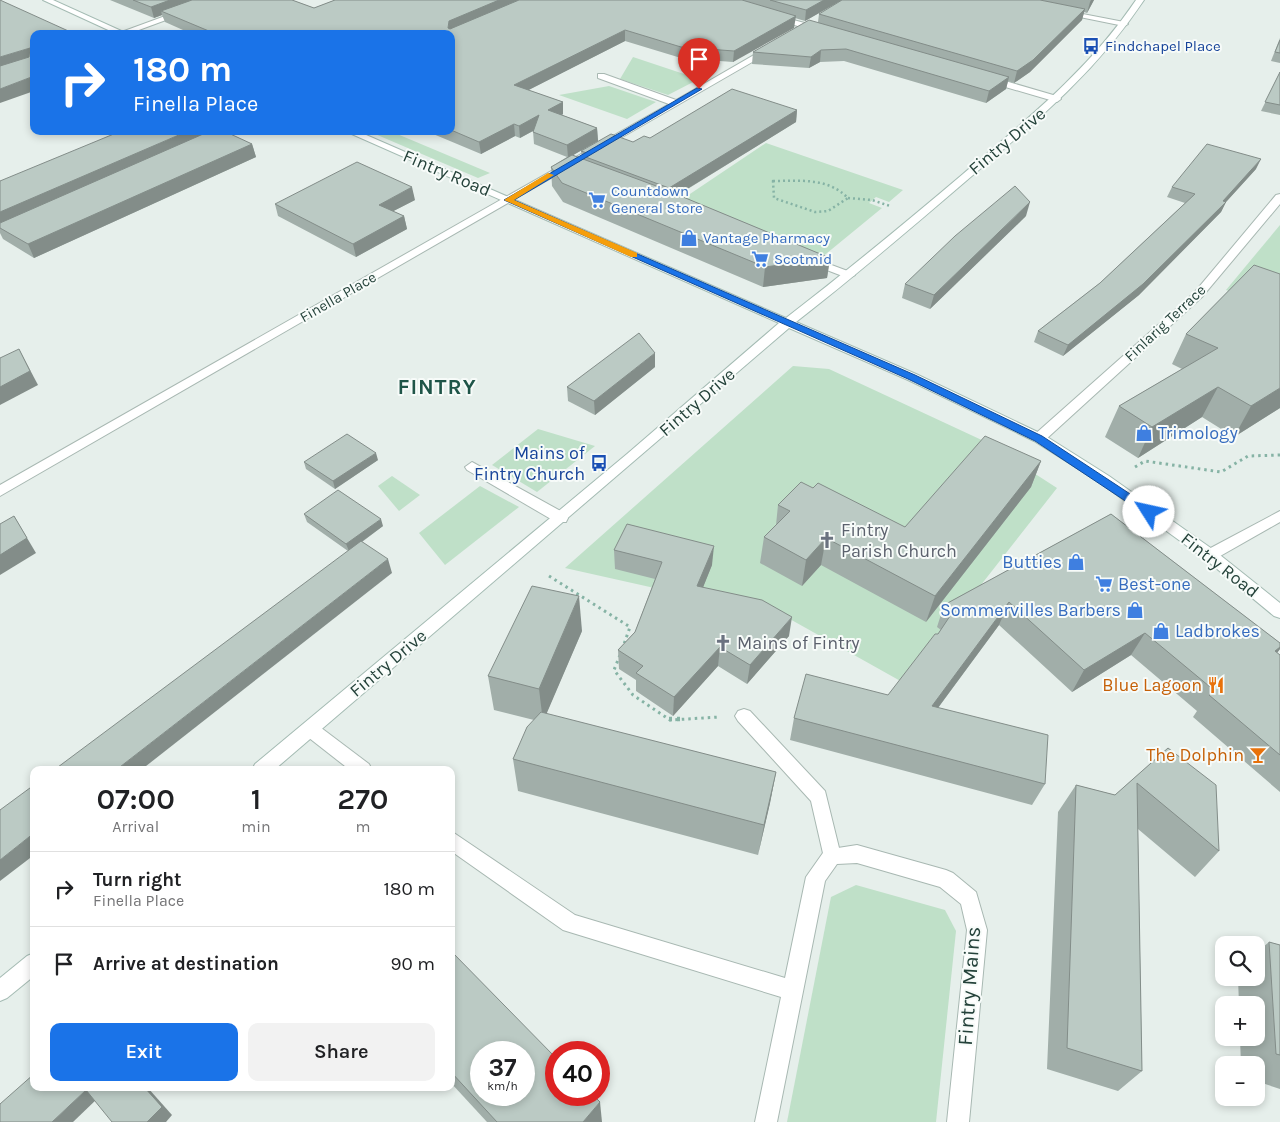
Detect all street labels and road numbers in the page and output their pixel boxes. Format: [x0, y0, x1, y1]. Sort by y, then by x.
street label: Fintry Drive [964, 102, 1050, 180]
street label: Fintry Road [400, 145, 494, 201]
street label: Finella Place [296, 268, 380, 326]
street label: Finlarig Terrace [1121, 281, 1209, 365]
street label: Fintry Drive [654, 363, 740, 441]
street label: Fintry Road [1177, 528, 1263, 602]
street label: Fintry Drive [345, 624, 431, 702]
street label: Fintry Mains [953, 926, 985, 1046]

